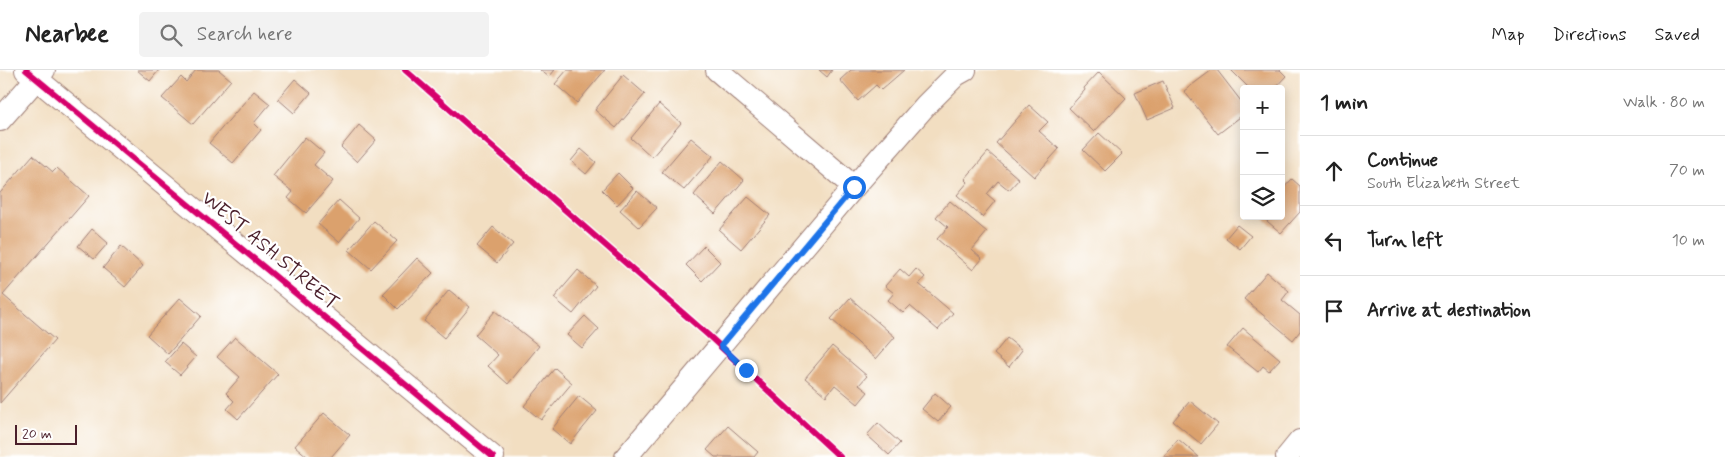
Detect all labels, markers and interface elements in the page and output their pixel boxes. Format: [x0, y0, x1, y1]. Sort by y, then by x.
search box [139, 12, 489, 57]
text: Nearbee [25, 19, 109, 50]
icon: search [157, 21, 185, 49]
text: Search here [197, 22, 293, 47]
text: Map [1492, 23, 1525, 47]
text: Directions [1553, 23, 1627, 47]
text: Saved [1655, 23, 1700, 47]
map controls [1240, 85, 1285, 220]
button: + [1240, 85, 1285, 130]
text: 1 min [1320, 89, 1368, 117]
text: Walk · 80 m [1623, 92, 1705, 113]
button: − [1240, 130, 1285, 175]
text: Continue [1367, 148, 1438, 173]
icon: ahead [1320, 157, 1348, 185]
text: 70 m [1669, 160, 1705, 181]
text: South Elizabeth Street [1367, 173, 1520, 194]
button: layers [1240, 175, 1285, 220]
route start [843, 176, 866, 199]
street label: WEST ASH STREET [195, 185, 345, 317]
icon: left [1320, 227, 1348, 255]
text: Turn left [1367, 228, 1443, 253]
text: 10 m [1672, 230, 1705, 251]
icon: arrive [1320, 297, 1348, 325]
text: Arrive at destination [1367, 298, 1531, 323]
route end [735, 359, 758, 382]
scale bar [15, 422, 78, 445]
text: 20 m [22, 425, 52, 443]

